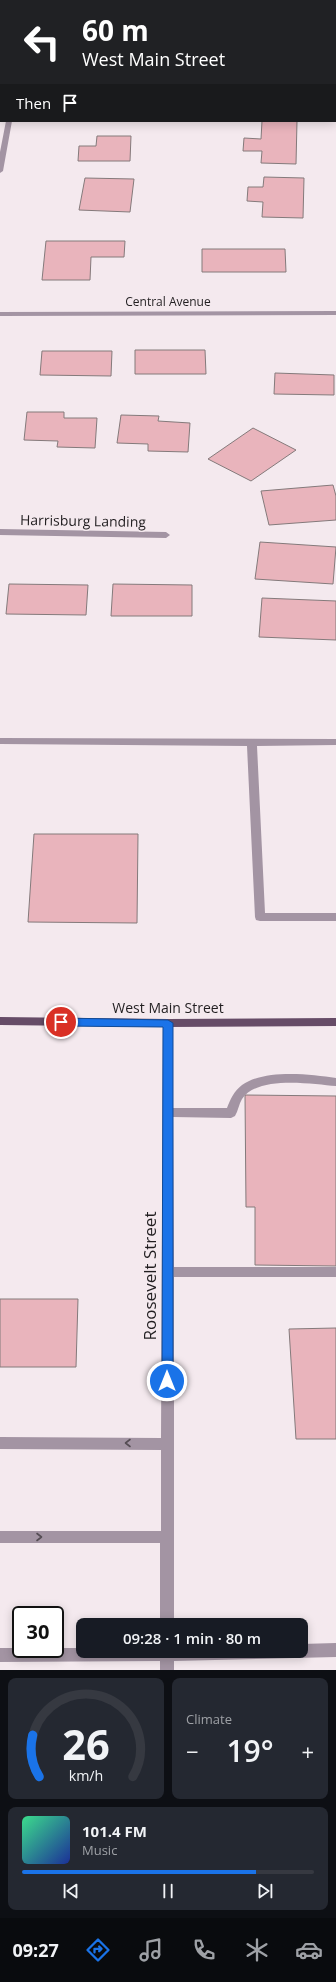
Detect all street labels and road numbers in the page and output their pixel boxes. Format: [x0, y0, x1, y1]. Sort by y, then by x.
street label: Central Avenue [125, 293, 211, 310]
street label: Harrisburg Landing [20, 510, 146, 531]
street label: West Main Street [112, 998, 224, 1017]
street label: Roosevelt Street [138, 1212, 161, 1340]

